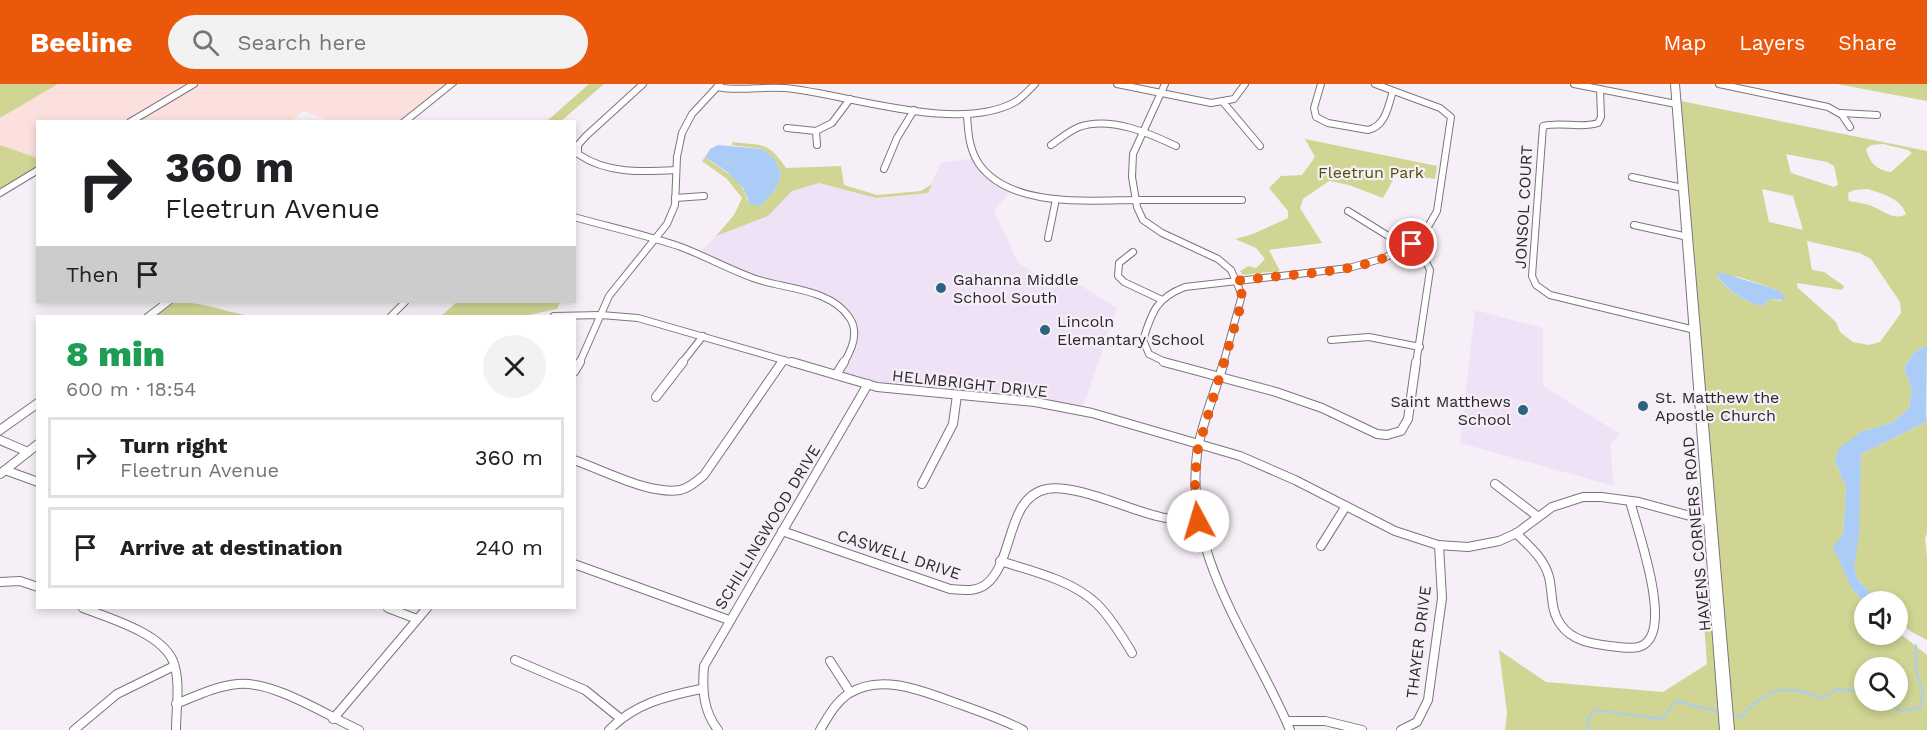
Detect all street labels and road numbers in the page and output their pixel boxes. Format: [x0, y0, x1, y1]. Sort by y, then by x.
street label: JONSOL COURT [1511, 144, 1536, 269]
street label: HELMBRIGHT DRIVE [891, 366, 1049, 401]
street label: HAVENS CORNERS ROAD [1679, 436, 1714, 632]
street label: SCHILLINGWOOD DRIVE [711, 442, 824, 613]
street label: CASWELL DRIVE [835, 526, 963, 583]
street label: THAYER DRIVE [1402, 585, 1435, 700]

